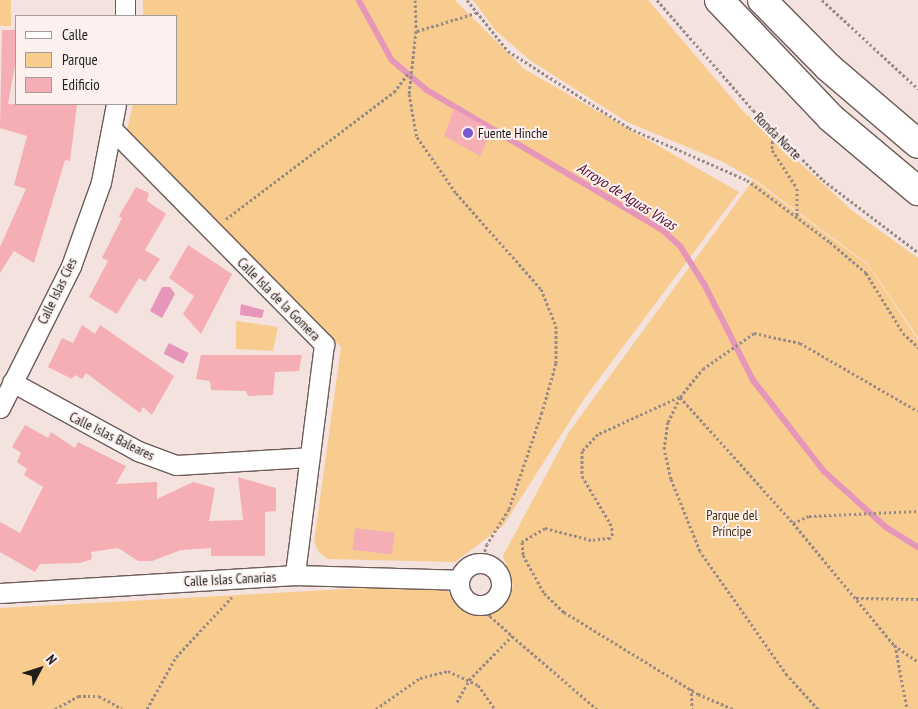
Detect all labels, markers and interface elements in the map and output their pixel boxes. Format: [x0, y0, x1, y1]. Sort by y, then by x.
legend [15, 15, 178, 105]
text: Calle [62, 25, 88, 44]
text: Parque [62, 50, 98, 69]
text: Edificio [62, 75, 100, 94]
street label: Ronda Norte [751, 109, 805, 163]
place label: Fuente Hinche [478, 125, 548, 141]
marker: Fuente Hinche [462, 127, 474, 139]
water label: Arroyo de Aguas Vivas [574, 158, 680, 234]
street label: Calle Isla de la Gomera [234, 254, 324, 344]
street label: Calle Islas Cíes [34, 255, 80, 327]
street label: Calle Islas Baleares [67, 408, 157, 464]
park label: Parque del Príncipe [706, 507, 758, 540]
street label: Calle Islas Canarias [183, 568, 277, 590]
north arrow [15, 644, 65, 694]
text: N [42, 651, 61, 668]

